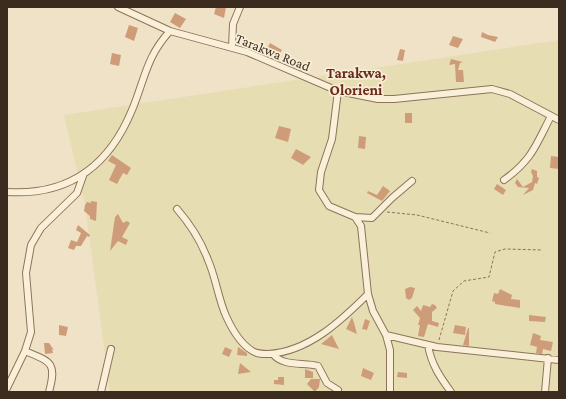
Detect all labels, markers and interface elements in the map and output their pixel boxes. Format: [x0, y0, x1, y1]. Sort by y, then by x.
street label: Tarakwa Road [233, 30, 313, 74]
district label: Tarakwa, Olorieni [326, 65, 386, 98]

